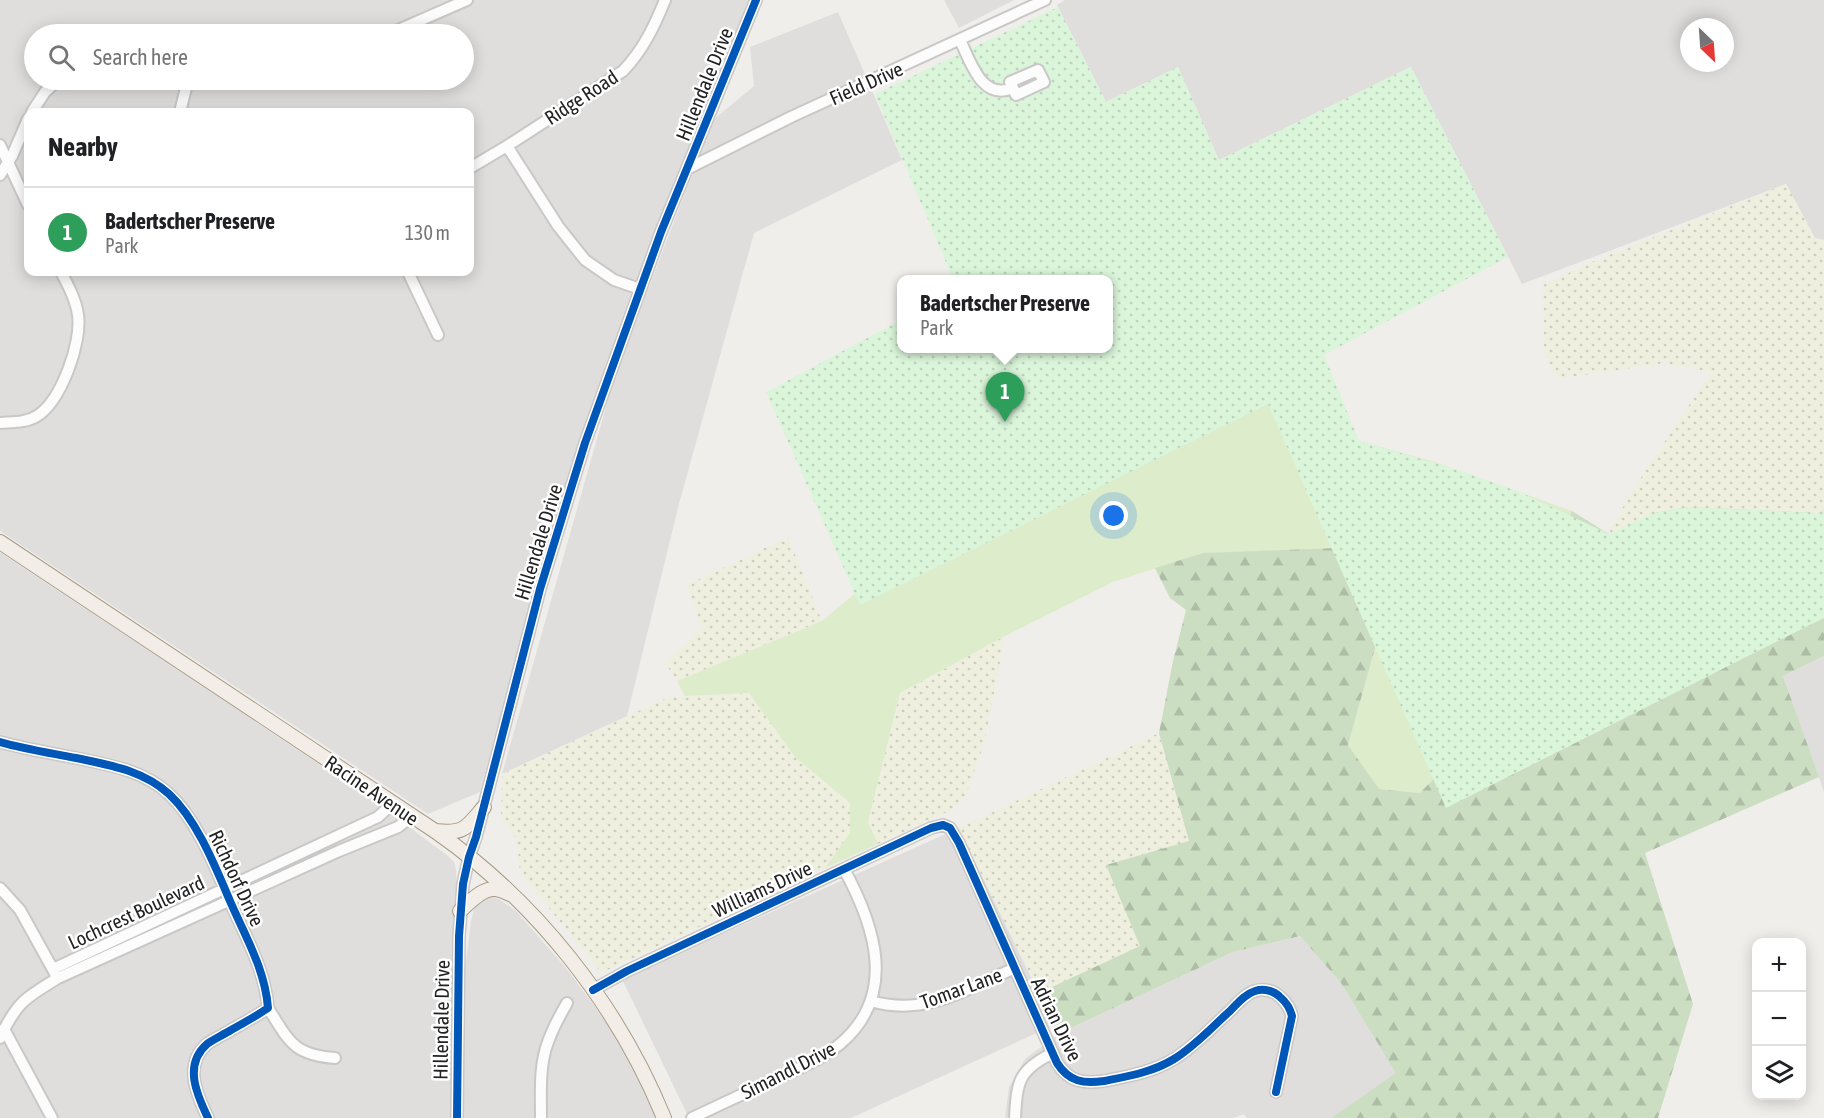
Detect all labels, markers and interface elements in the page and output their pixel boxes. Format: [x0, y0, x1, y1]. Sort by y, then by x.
north arrow [1680, 18, 1734, 72]
search box [24, 24, 474, 90]
street label: Hillendale Drive [671, 24, 737, 144]
icon: search [45, 41, 78, 74]
text: Search here [93, 44, 188, 70]
street label: Field Drive [826, 57, 906, 109]
street label: Ridge Road [540, 65, 622, 129]
text: Nearby [48, 132, 118, 162]
text: Badertscher Preserve [105, 208, 275, 234]
text: 1 [63, 221, 72, 244]
text: 130 m [405, 221, 450, 244]
text: Park [105, 234, 138, 257]
popup [897, 275, 1113, 353]
text: Badertscher Preserve [920, 290, 1090, 316]
text: Park [920, 316, 953, 339]
pin: 1 [986, 372, 1024, 422]
street label: Hillendale Drive [509, 481, 567, 603]
your location [1099, 501, 1128, 530]
street label: Racine Avenue [321, 750, 423, 830]
street label: Richdorf Drive [205, 826, 269, 930]
street label: Williams Drive [709, 856, 815, 922]
street label: Lochcrest Boulevard [64, 870, 208, 954]
map controls [1752, 938, 1806, 1100]
button: + [1752, 938, 1806, 992]
street label: Hillendale Drive [428, 960, 454, 1080]
street label: Tomar Lane [917, 963, 1005, 1013]
street label: Adrian Drive [1027, 973, 1087, 1065]
button: − [1752, 992, 1806, 1046]
street label: Simandl Drive [737, 1036, 839, 1104]
button: layers [1752, 1046, 1806, 1100]

